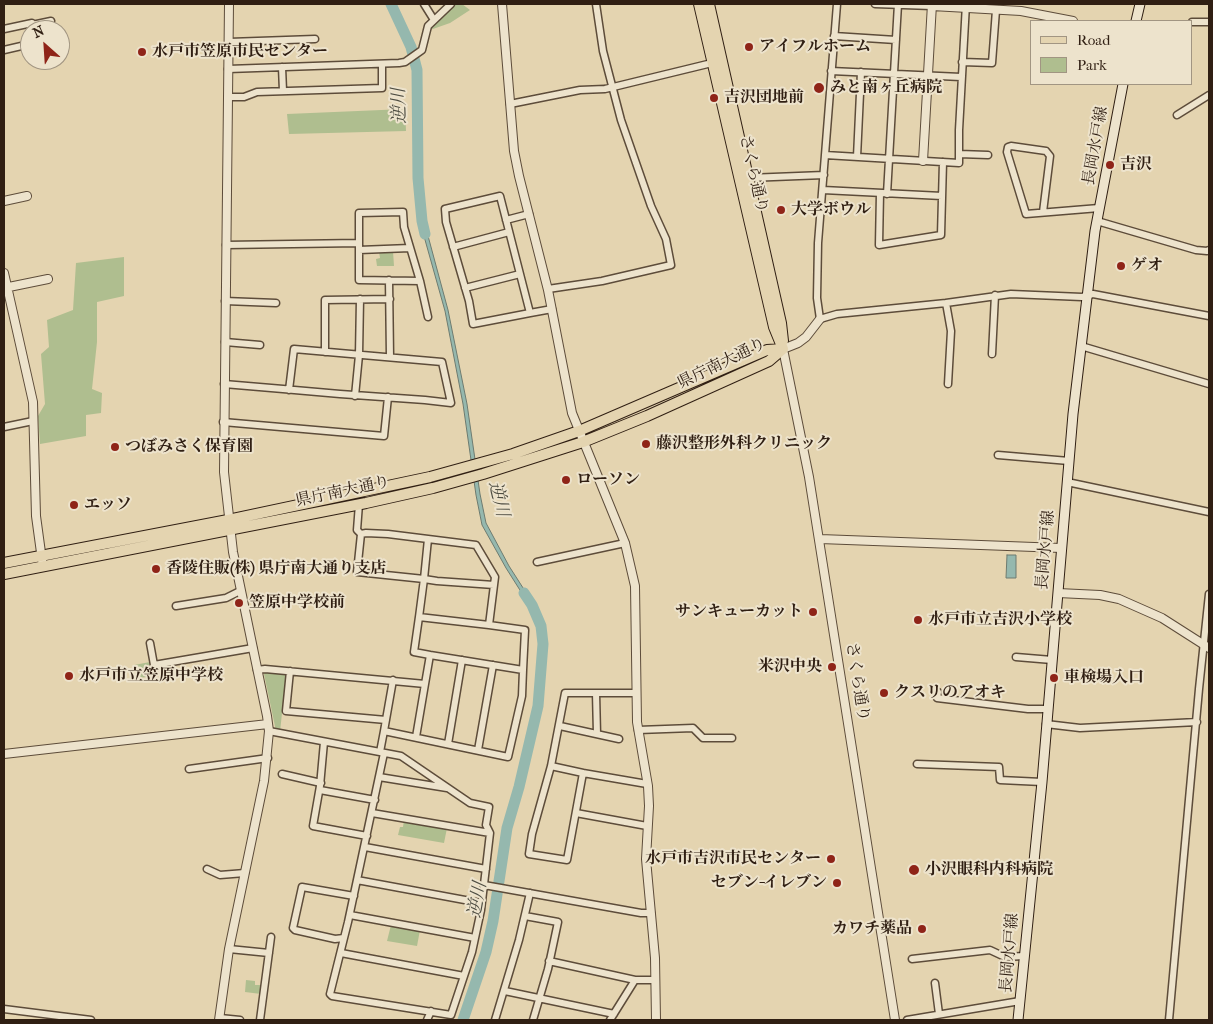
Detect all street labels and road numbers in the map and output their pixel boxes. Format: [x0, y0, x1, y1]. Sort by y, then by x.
street label: 長岡水戸線 [1080, 105, 1112, 187]
street label: さくら通り [735, 133, 771, 215]
street label: 県庁南大通り [675, 334, 769, 394]
street label: 県庁南大通り [294, 473, 392, 511]
street label: 長岡水戸線 [1033, 509, 1059, 591]
street label: さくら通り [841, 641, 873, 723]
street label: 長岡水戸線 [997, 912, 1023, 994]

